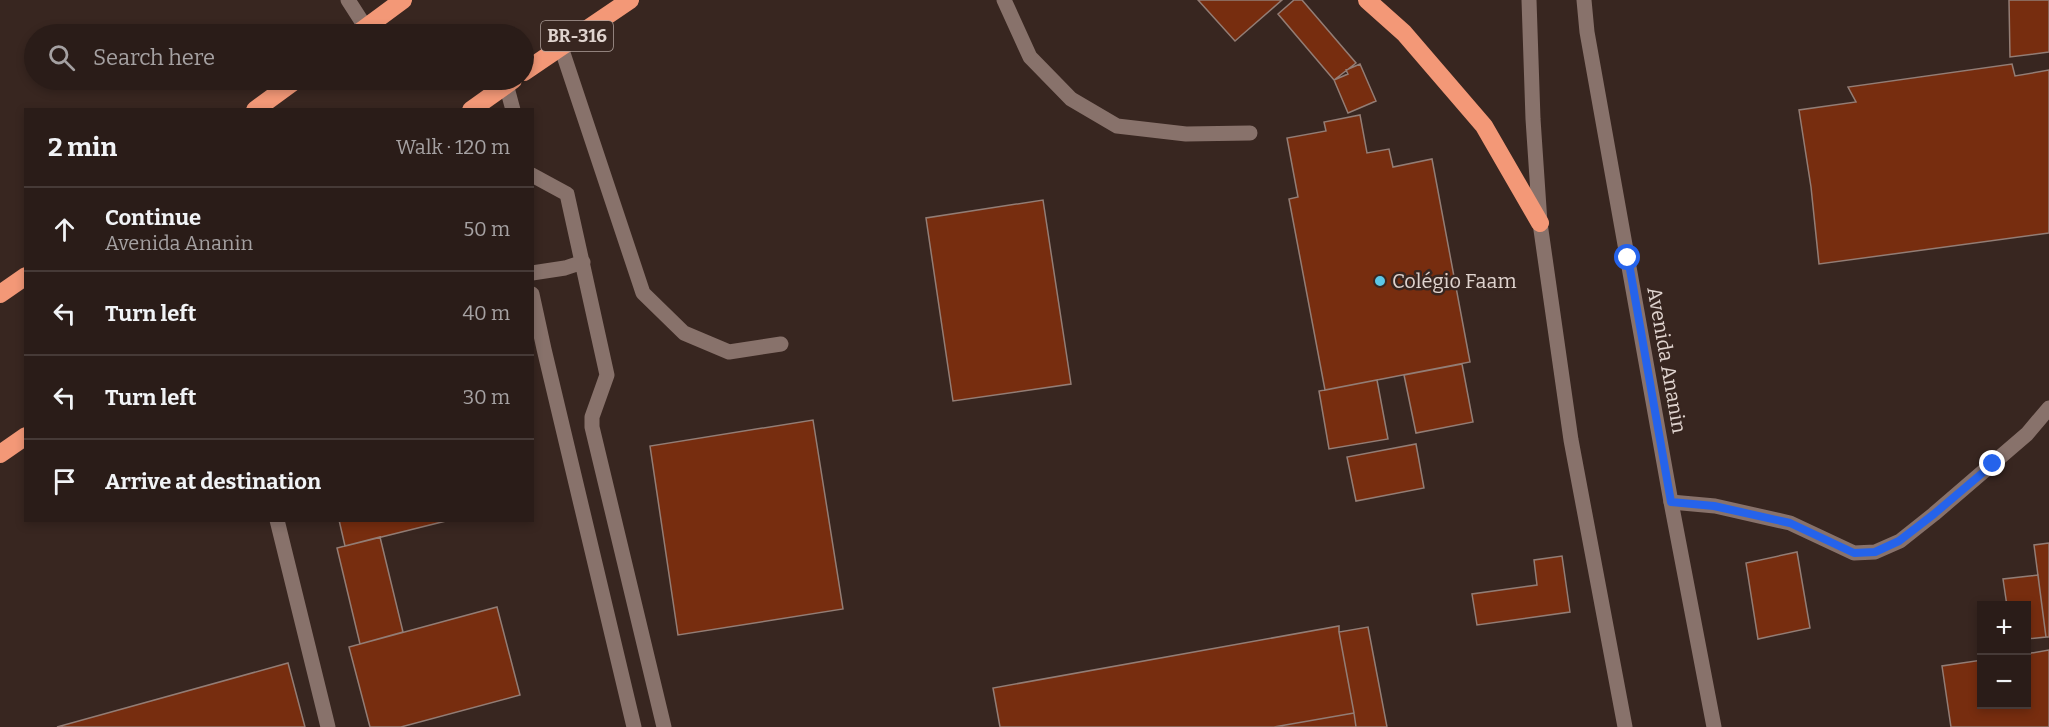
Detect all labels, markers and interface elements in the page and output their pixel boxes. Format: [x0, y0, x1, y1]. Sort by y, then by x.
road number: BR-316 [541, 21, 613, 51]
search box [24, 24, 534, 90]
icon: search [45, 41, 78, 74]
text: Search here [93, 44, 215, 71]
text: 2 min [48, 132, 117, 163]
text: Walk · 120 m [396, 135, 510, 159]
text: Continue [105, 204, 201, 231]
icon: ahead [48, 213, 81, 246]
text: 50 m [463, 217, 510, 241]
text: Avenida Ananin [105, 231, 253, 255]
route start [1614, 244, 1640, 270]
place label: Colégio Faam [1392, 269, 1517, 293]
marker: Colégio Faam [1373, 274, 1387, 288]
street label: Avenida Ananin [1642, 285, 1692, 435]
icon: left [48, 297, 81, 330]
text: Turn left [105, 300, 197, 327]
text: 40 m [462, 301, 510, 325]
icon: left [48, 381, 81, 414]
text: Turn left [105, 384, 197, 411]
text: 30 m [463, 385, 510, 409]
route end [1979, 450, 2005, 476]
icon: arrive [48, 465, 81, 498]
text: Arrive at destination [105, 468, 321, 495]
map controls [1977, 601, 2031, 709]
button: + [1977, 601, 2031, 655]
button: − [1977, 655, 2031, 709]

